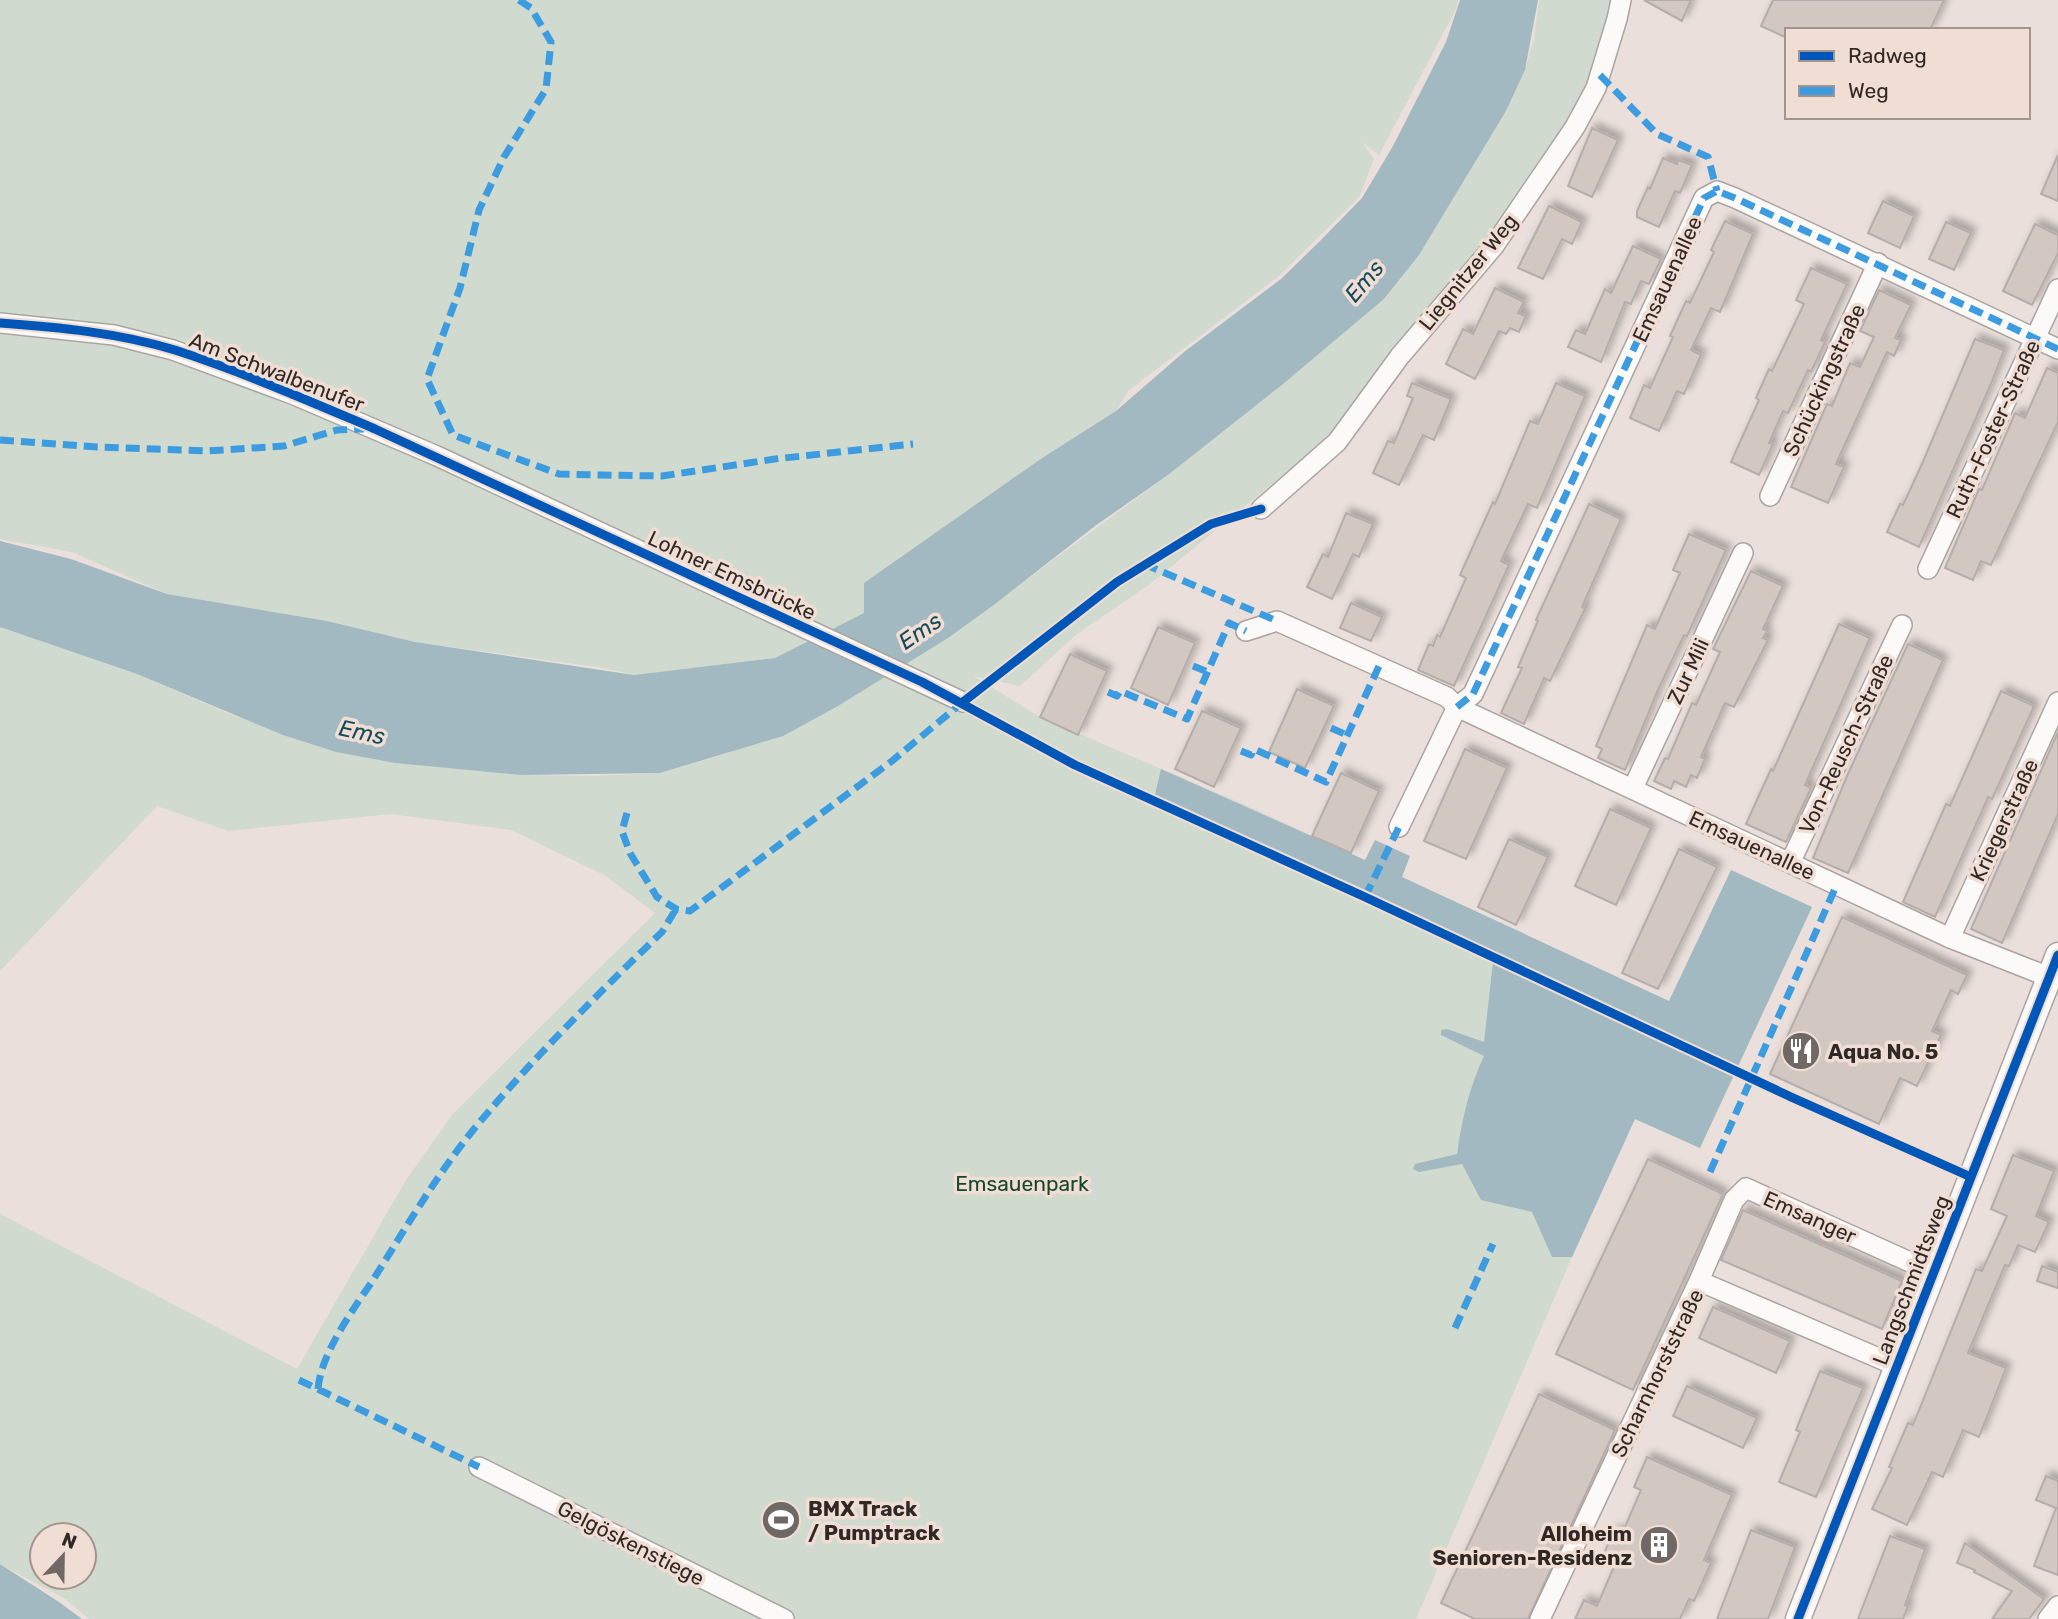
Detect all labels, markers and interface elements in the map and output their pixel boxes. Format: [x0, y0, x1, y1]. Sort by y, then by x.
legend [1785, 28, 2030, 119]
text: Radweg [1848, 43, 1927, 68]
text: Weg [1848, 78, 1889, 103]
street label: Liegnitzer Weg [1413, 209, 1523, 335]
street label: Emsauenallee [1627, 212, 1707, 346]
water label: Ems [1338, 254, 1390, 308]
street label: Schückingstraße [1778, 300, 1870, 460]
street label: Am Schwalbenufer [186, 327, 368, 417]
street label: Ruth-Foster-Straße [1941, 336, 2045, 522]
street label: Lohner Emsbrücke [644, 525, 820, 625]
water label: Ems [893, 606, 947, 656]
street label: Zur Mili [1662, 634, 1714, 708]
street label: Von-Reusch-Straße [1793, 650, 1899, 838]
water label: Ems [337, 714, 388, 751]
street label: Kriegerstraße [1965, 755, 2043, 885]
street label: Emsauenallee [1685, 805, 1819, 885]
restaurant icon: Aqua No. 5 [1780, 1030, 1822, 1072]
place label: Aqua No. 5 [1828, 1039, 1938, 1064]
park label: Emsauenpark [955, 1171, 1089, 1196]
street label: Emsanger [1760, 1186, 1860, 1248]
street label: Langschmidtsweg [1867, 1192, 1955, 1368]
street label: Scharnhorststraße [1605, 1285, 1709, 1461]
street label: Gelgöskenstiege [553, 1495, 709, 1591]
place label: BMX Track / Pumptrack [808, 1496, 941, 1545]
sports icon: BMX Track / Pumptrack [760, 1499, 802, 1541]
north arrow [28, 1521, 98, 1591]
place label: Alloheim Senioren-Residenz [1433, 1521, 1632, 1570]
building icon: Alloheim Senioren-Residenz [1638, 1524, 1680, 1566]
text: N [59, 1527, 80, 1554]

